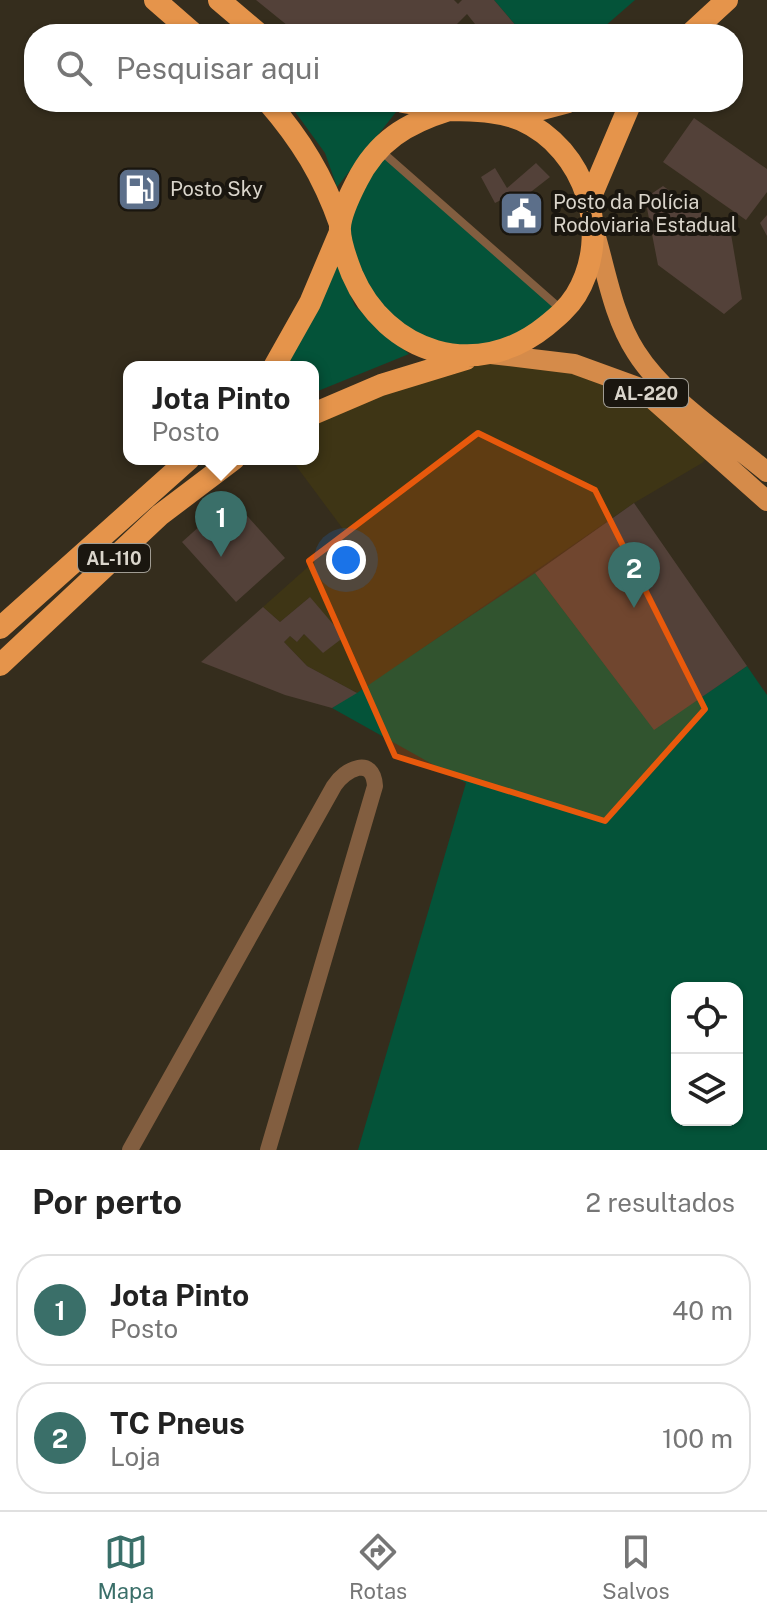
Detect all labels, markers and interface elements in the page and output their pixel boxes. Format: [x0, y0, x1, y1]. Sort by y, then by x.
search box [24, 24, 743, 112]
icon: search [52, 46, 96, 90]
text: Pesquisar aqui [116, 50, 320, 86]
fuel station icon: Posto Sky [115, 165, 163, 213]
place label: Posto Sky [170, 177, 263, 201]
public building icon: Posto da Polícia Rodoviaria Estadual [498, 190, 546, 238]
place label: Posto da Polícia Rodoviaria Estadual [553, 190, 737, 237]
popup [123, 361, 319, 465]
road number: AL-220 [604, 379, 688, 407]
text: Jota Pinto [151, 380, 291, 416]
text: Posto [151, 416, 220, 447]
pin: 1 [195, 491, 247, 557]
your location [326, 540, 366, 580]
pin: 2 [608, 542, 660, 608]
road number: AL-110 [78, 544, 150, 572]
map controls [671, 982, 743, 1126]
button: locate [671, 982, 743, 1054]
button: layers [671, 1054, 743, 1126]
text: Por perto [32, 1182, 182, 1222]
text: 2 resultados [586, 1187, 735, 1218]
text: Jota Pinto [110, 1277, 249, 1313]
text: 1 [54, 1295, 66, 1326]
text: 40 m [672, 1295, 733, 1326]
text: Posto [110, 1313, 178, 1344]
text: TC Pneus [110, 1405, 245, 1441]
text: 2 [52, 1423, 68, 1454]
text: 100 m [662, 1423, 733, 1454]
text: Loja [110, 1441, 160, 1472]
tab: Mapa [97, 1530, 154, 1604]
tab: Rotas [349, 1530, 407, 1604]
tab: Salvos [602, 1530, 670, 1604]

